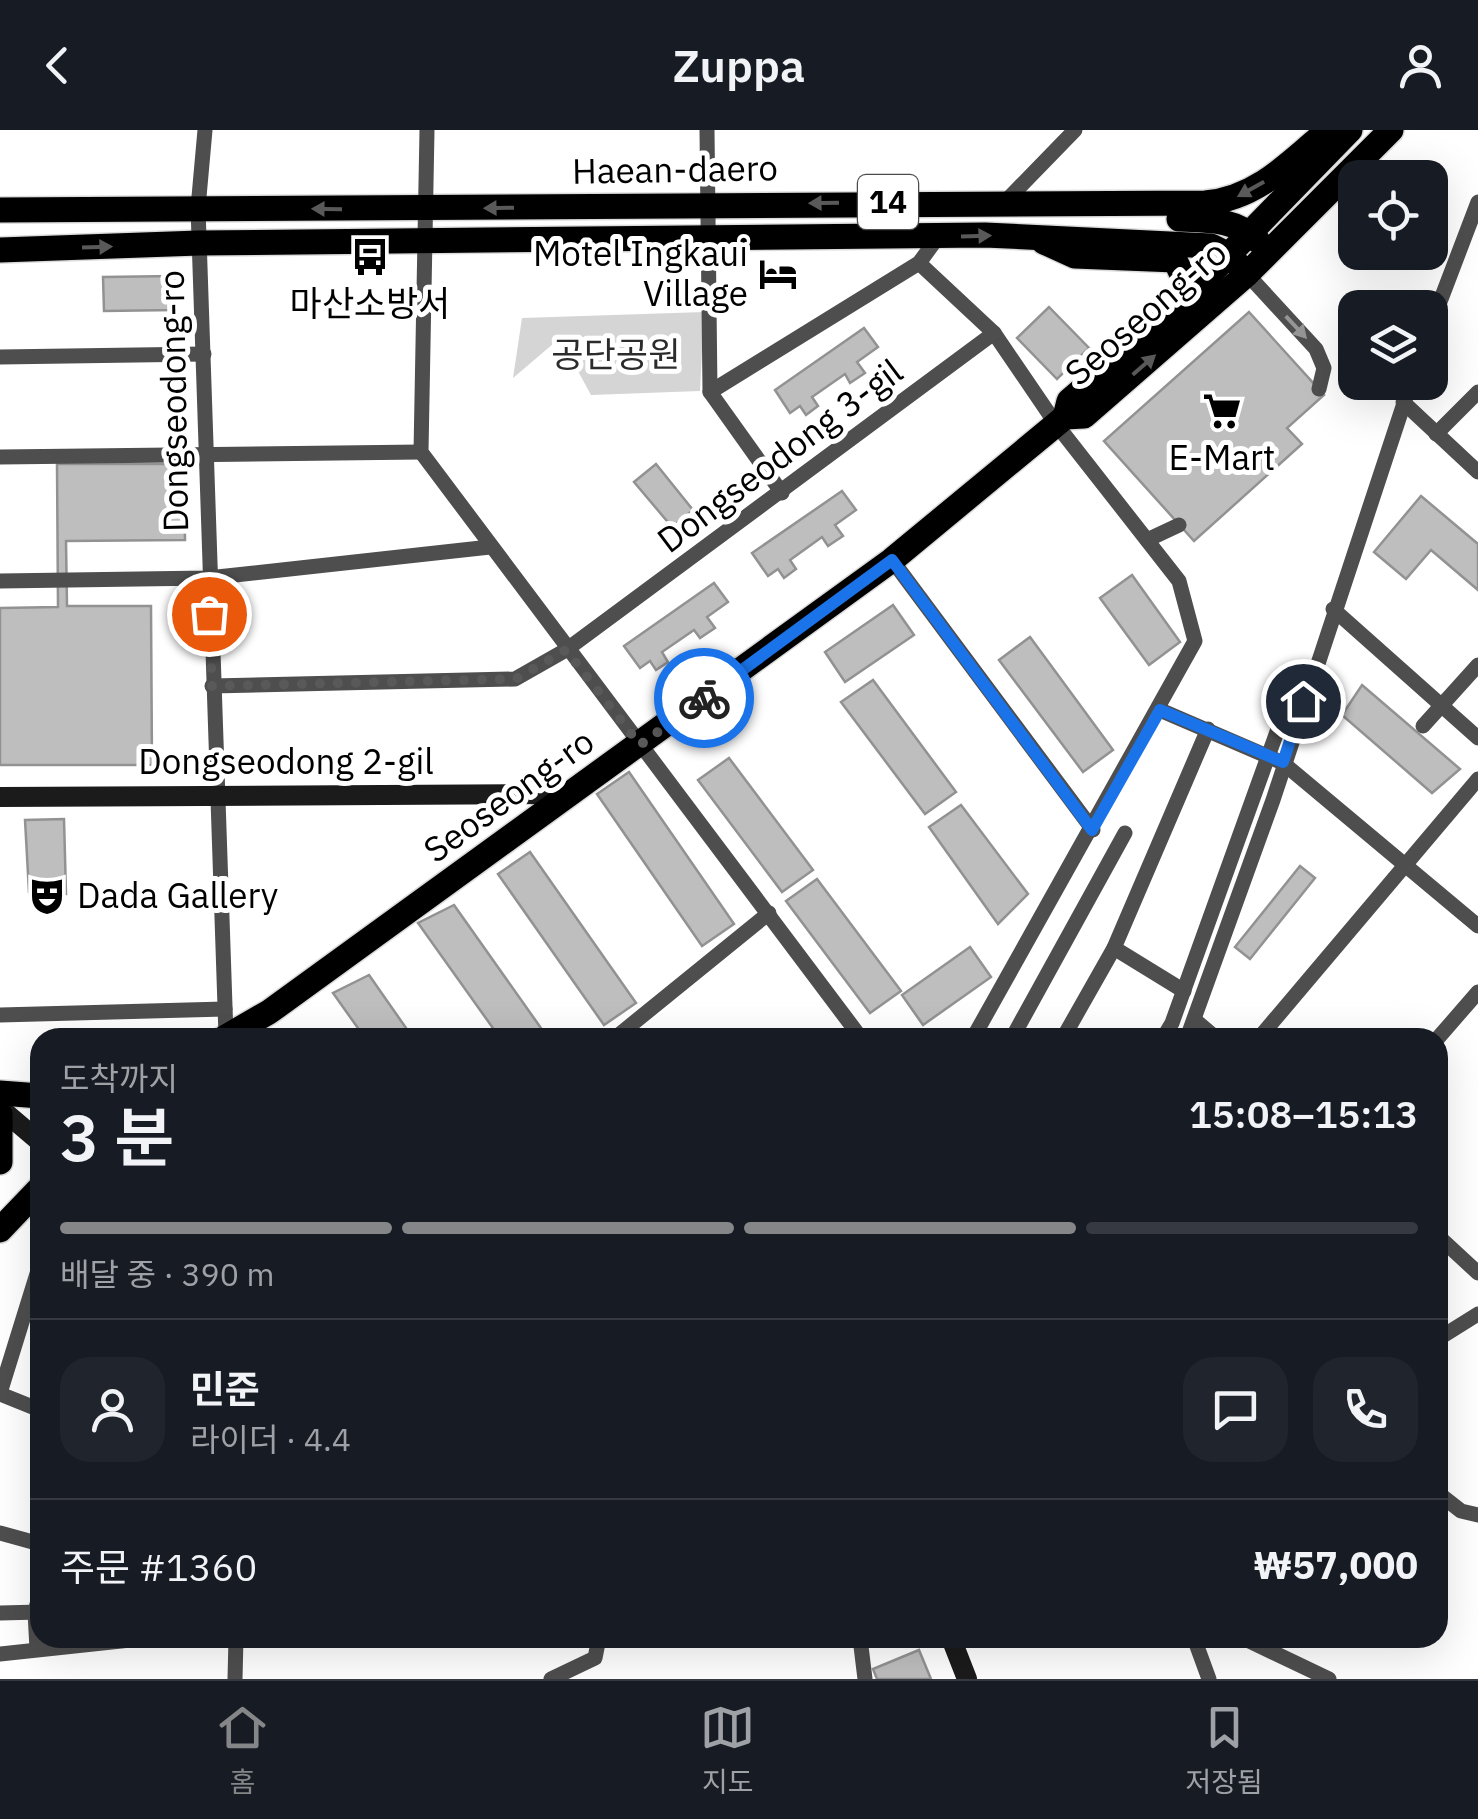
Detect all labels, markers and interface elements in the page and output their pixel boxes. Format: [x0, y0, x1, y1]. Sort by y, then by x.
text: Zuppa [673, 36, 805, 94]
icon: back [30, 38, 85, 93]
icon: person [1393, 38, 1448, 93]
street label: Haean-daero [572, 144, 778, 194]
map controls [1338, 160, 1448, 400]
button: locate [1338, 160, 1448, 270]
road number: 14 [858, 175, 918, 229]
one-way arrow [1237, 180, 1265, 198]
one-way arrow [808, 195, 840, 211]
one-way arrow [483, 200, 515, 216]
one-way arrow [310, 201, 342, 217]
one-way arrow [960, 227, 992, 243]
street label: Seoseong-ro [1055, 229, 1236, 395]
place label: Motel Ingkaui Village [533, 230, 748, 316]
bus stop icon: 마산소방서 [349, 236, 391, 278]
one-way arrow [82, 238, 114, 254]
hotel icon: Motel Ingkaui Village [757, 253, 799, 295]
street label: Dongseodong-ro [148, 270, 198, 532]
place label: 마산소방서 [289, 280, 451, 326]
button: layers [1338, 290, 1448, 400]
one-way arrow [1284, 315, 1307, 339]
park label: 공단공원 [552, 331, 680, 377]
street label: Dongseodong 3-gil [648, 348, 911, 563]
one-way arrow [1131, 354, 1156, 376]
supermarket icon: E-Mart [1201, 390, 1243, 432]
place label: E-Mart [1169, 434, 1275, 480]
pin [167, 572, 252, 657]
icon: bag [182, 587, 237, 642]
courier [654, 648, 754, 748]
pin [1261, 659, 1346, 744]
icon: bike [677, 671, 732, 726]
icon: home [1276, 674, 1331, 729]
street label: Seoseong-ro [414, 718, 603, 872]
street label: Dongseodong 2-gil [138, 738, 434, 784]
place label: Dada Gallery [77, 872, 278, 918]
theatre icon: Dada Gallery [26, 875, 68, 917]
text: 도착까지 [60, 1057, 178, 1099]
text: 15:08–15:13 [1189, 1089, 1418, 1138]
text: 3 분 [60, 1094, 174, 1179]
text: 배달 중 · 390 m [60, 1253, 275, 1295]
button: person [60, 1357, 165, 1462]
button: chat [1183, 1357, 1288, 1462]
button: phone [1313, 1357, 1418, 1462]
text: 민준 [190, 1364, 260, 1413]
text: 라이더 · 4.4 [190, 1418, 351, 1460]
text: ₩57,000 [1253, 1540, 1418, 1589]
text: 주문 #1360 [60, 1542, 257, 1591]
tab: 홈 [215, 1700, 270, 1800]
tab: 지도 [700, 1700, 755, 1800]
tab: 저장됨 [1186, 1700, 1263, 1800]

